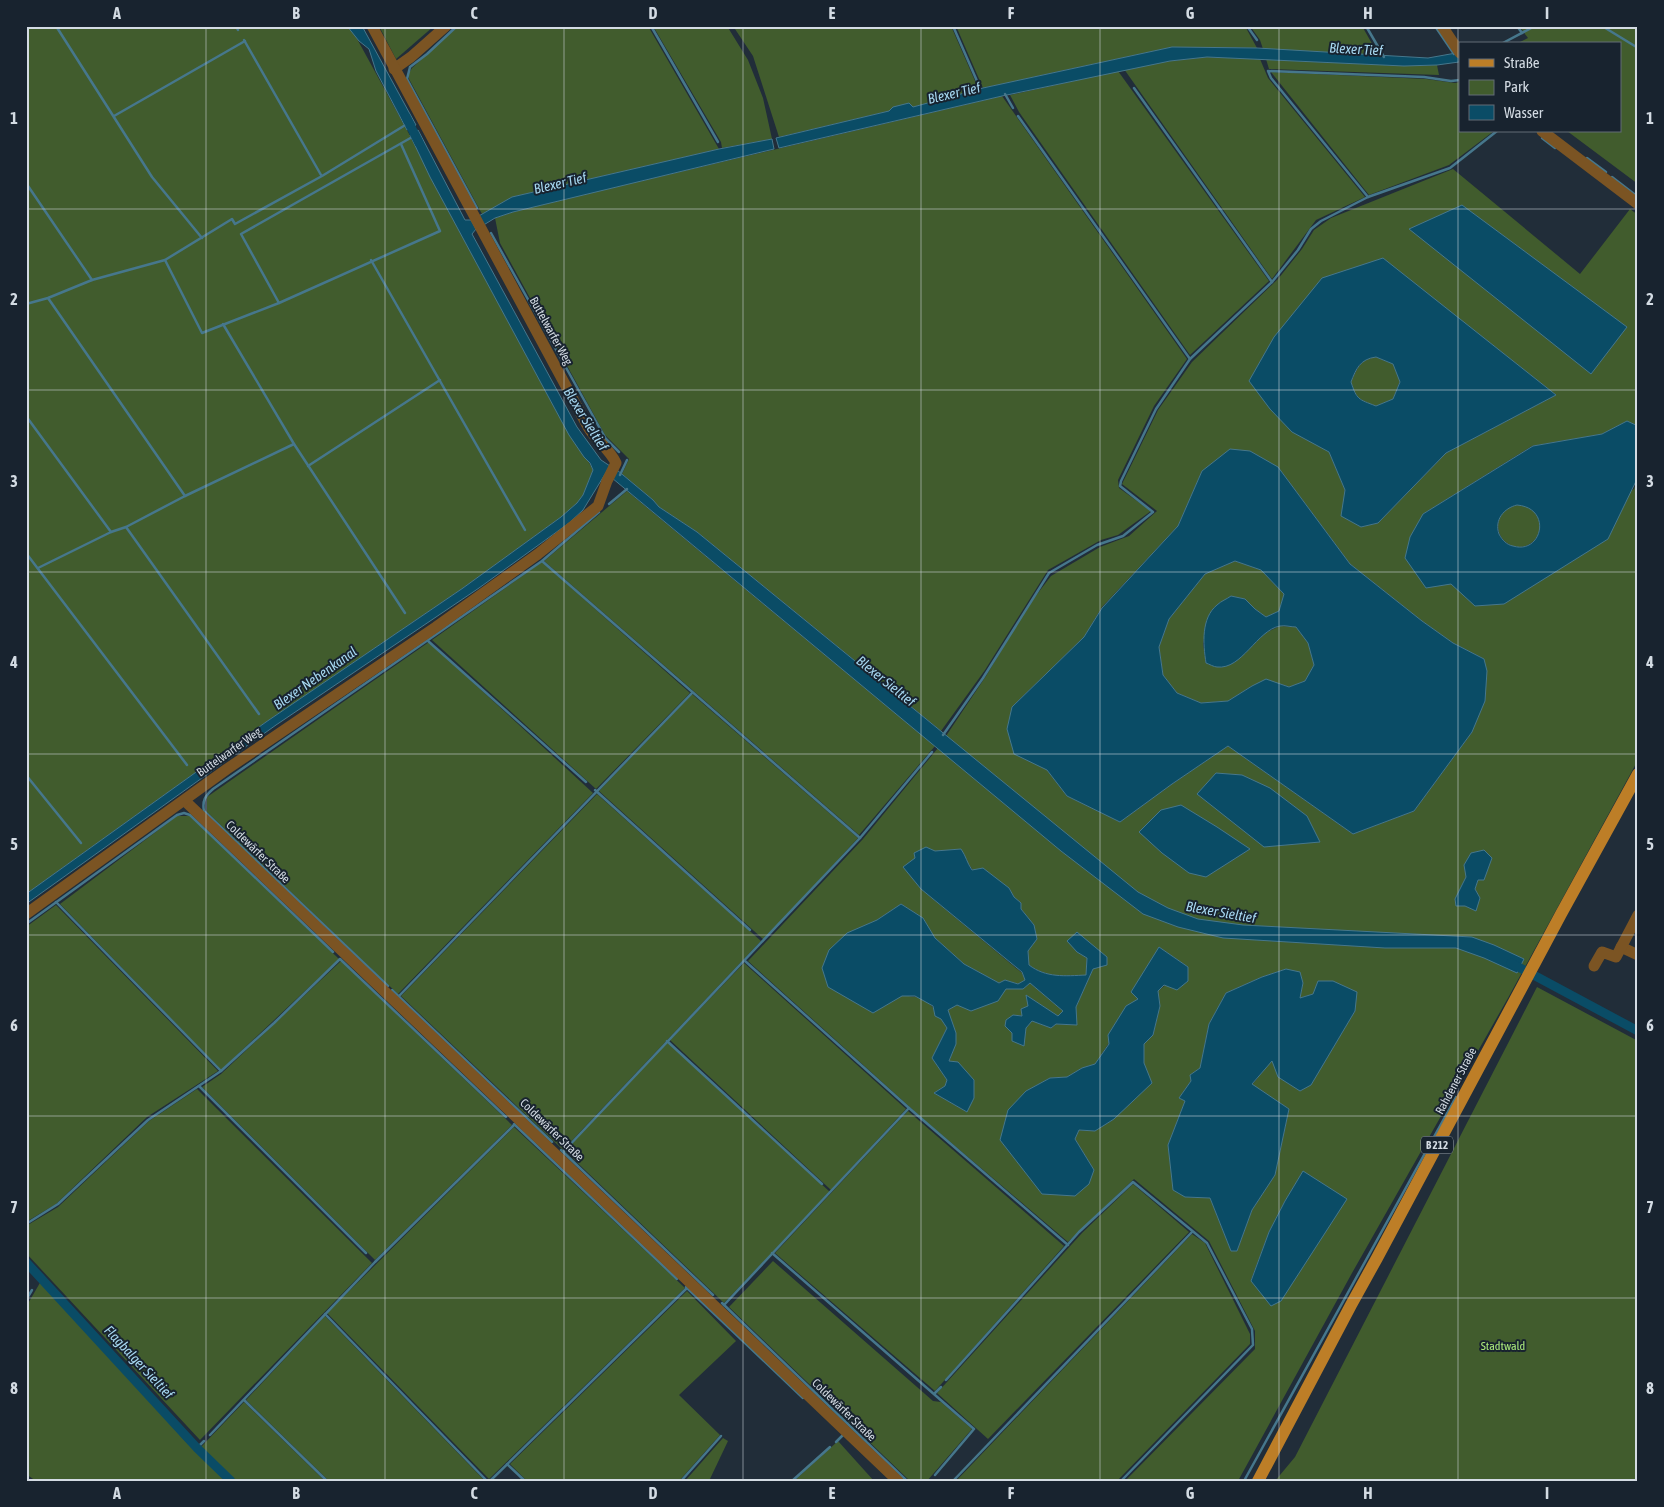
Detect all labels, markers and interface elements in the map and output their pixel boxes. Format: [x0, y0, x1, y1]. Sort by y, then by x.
text: A [112, 4, 121, 22]
text: B [292, 4, 300, 22]
text: C [470, 4, 478, 22]
text: D [649, 4, 658, 22]
text: E [829, 4, 836, 22]
text: F [1008, 4, 1015, 22]
text: G [1186, 4, 1195, 22]
text: H [1363, 4, 1373, 22]
text: I [1545, 4, 1549, 22]
water label: Blexer Tief [1329, 40, 1384, 58]
legend [1459, 42, 1622, 132]
text: Straße [1504, 54, 1540, 71]
text: Park [1504, 78, 1529, 95]
water label: Blexer Tief [926, 79, 983, 107]
text: Wasser [1504, 104, 1544, 121]
text: 1 [10, 109, 18, 127]
text: 1 [1646, 109, 1654, 127]
water label: Blexer Tief [532, 169, 589, 197]
text: 2 [10, 290, 18, 308]
text: 2 [1646, 290, 1654, 308]
street label: Buttelwarfer Weg [527, 294, 576, 368]
water label: Blexer Sieltief [560, 385, 612, 454]
text: 3 [10, 472, 18, 490]
text: 3 [1646, 472, 1654, 490]
water label: Blexer Nebenkanal [270, 643, 360, 713]
water label: Blexer Sieltief [853, 652, 919, 710]
text: 4 [9, 653, 18, 671]
text: 4 [1645, 653, 1654, 671]
street label: Buttelwarfer Weg [194, 724, 265, 779]
street label: Coldewärfer Straße [223, 818, 293, 886]
text: 5 [10, 835, 18, 853]
text: 5 [1646, 835, 1654, 853]
water label: Blexer Sieltief [1185, 898, 1258, 926]
text: 6 [10, 1016, 18, 1034]
text: 6 [1646, 1016, 1654, 1034]
street label: Rahdener Straße [1433, 1045, 1479, 1117]
street label: Coldewärfer Straße [517, 1096, 587, 1164]
road number: B 212 [1421, 1136, 1453, 1154]
text: 7 [10, 1198, 18, 1216]
text: 7 [1646, 1198, 1654, 1216]
water label: Flagbalger Sieltief [101, 1322, 178, 1403]
park label: Stadtwald [1481, 1339, 1525, 1353]
street label: Coldewärfer Straße [809, 1376, 879, 1444]
text: 8 [10, 1379, 18, 1397]
text: 8 [1646, 1379, 1654, 1397]
text: A [112, 1484, 121, 1502]
text: B [292, 1484, 300, 1502]
text: C [470, 1484, 478, 1502]
text: D [649, 1484, 658, 1502]
text: E [829, 1484, 836, 1502]
text: F [1008, 1484, 1015, 1502]
text: G [1186, 1484, 1195, 1502]
text: H [1363, 1484, 1373, 1502]
text: I [1545, 1484, 1549, 1502]

